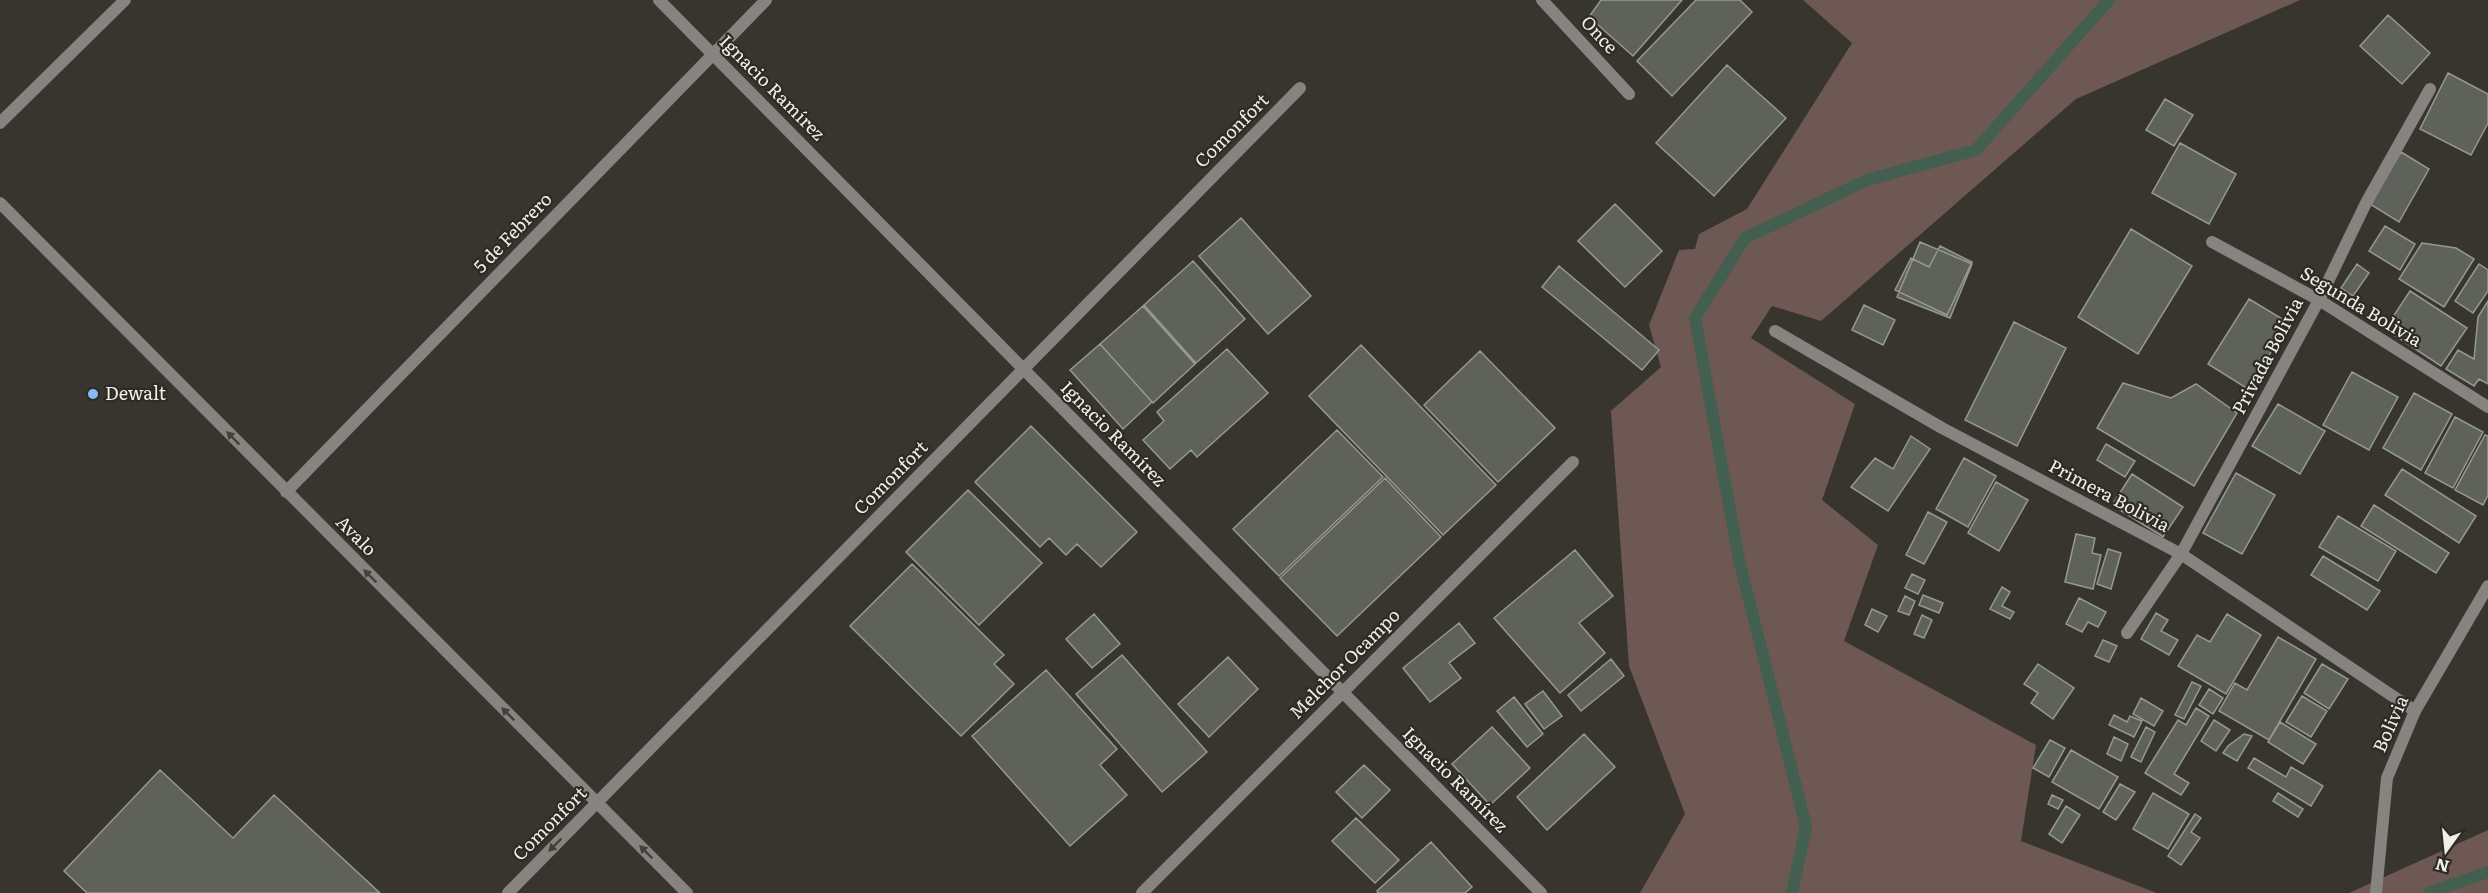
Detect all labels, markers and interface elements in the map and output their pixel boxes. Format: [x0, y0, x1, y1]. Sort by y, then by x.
street label: Once [1575, 9, 1625, 59]
street label: Ignacio Ramírez [714, 28, 832, 146]
street label: Comonfort [1188, 86, 1275, 173]
street label: 5 de Febrero [467, 186, 557, 278]
street label: Segunda Bolivia [2296, 259, 2428, 353]
street label: Privada Bolivia [2224, 292, 2309, 419]
street label: Ignacio Ramírez [1055, 374, 1173, 492]
place label: Dewalt [105, 379, 167, 406]
marker: Dewalt [86, 387, 100, 401]
one-way arrow [226, 431, 240, 445]
street label: Comonfort [847, 433, 934, 520]
street label: Primera Bolivia [2044, 451, 2175, 538]
street label: Avalo [331, 508, 384, 561]
one-way arrow [363, 569, 378, 583]
street label: Melchor Ocampo [1282, 601, 1405, 724]
street label: Bolivia [2365, 690, 2414, 756]
one-way arrow [501, 708, 515, 722]
street label: Ignacio Ramírez [1397, 720, 1515, 838]
street label: Comonfort [506, 779, 593, 866]
north arrow [2416, 821, 2476, 881]
one-way arrow [548, 837, 562, 852]
one-way arrow [638, 845, 653, 859]
text: N [2432, 853, 2451, 880]

